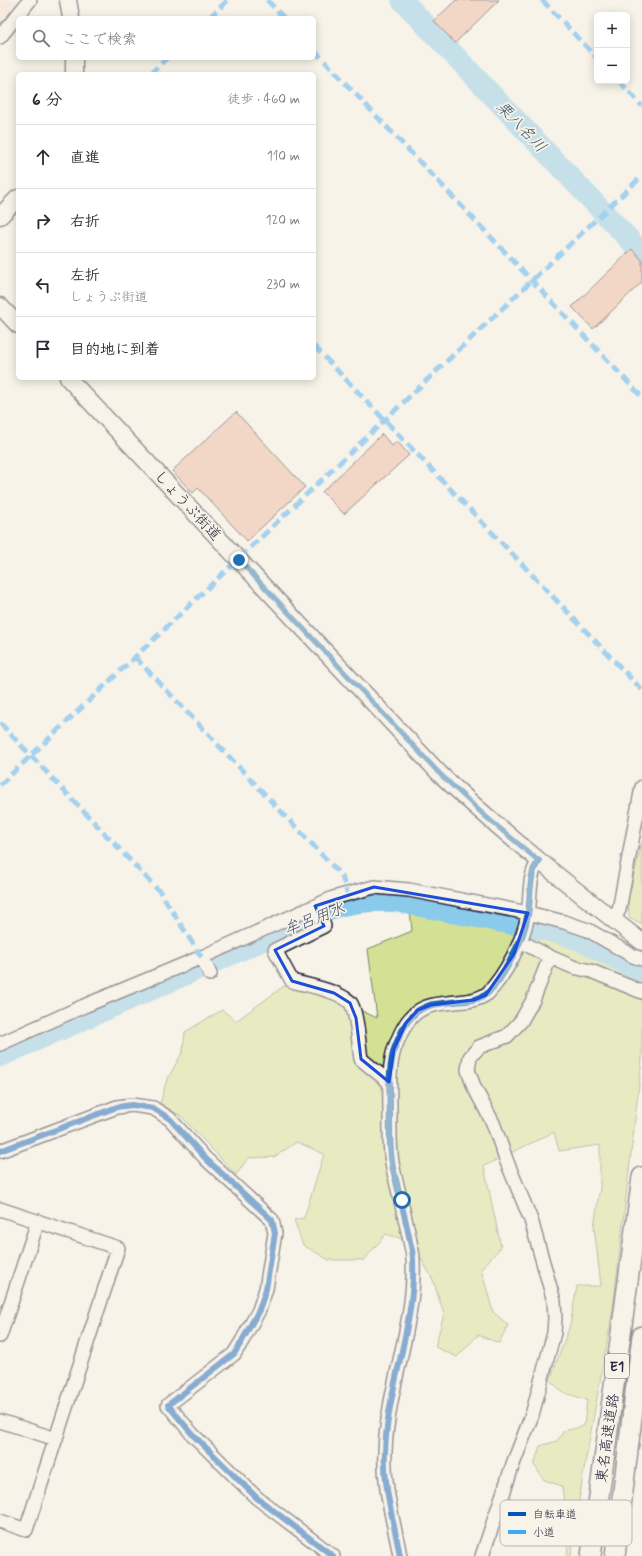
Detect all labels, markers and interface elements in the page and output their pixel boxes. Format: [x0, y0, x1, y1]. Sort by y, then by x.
map controls [594, 12, 630, 84]
button: + [594, 12, 630, 48]
search box [16, 16, 316, 60]
icon: search [30, 27, 52, 49]
text: ここで検索 [62, 30, 137, 50]
button: − [594, 48, 630, 84]
text: 6 分 [32, 89, 62, 111]
text: 徒歩 · 460 m [228, 91, 300, 108]
water label: 栗八名川 [491, 97, 551, 157]
icon: ahead [32, 146, 54, 168]
text: 直進 [70, 148, 100, 168]
text: 110 m [267, 148, 300, 165]
icon: right [32, 210, 54, 232]
text: 右折 [70, 212, 100, 232]
text: 120 m [266, 212, 300, 229]
text: 左折 [70, 266, 100, 286]
icon: left [32, 274, 54, 296]
text: 230 m [266, 276, 300, 293]
text: しょうぶ街道 [70, 289, 147, 306]
icon: arrive [32, 338, 54, 360]
text: 目的地に到着 [70, 340, 160, 360]
street label: しょうぶ街道 [149, 466, 225, 545]
route end [230, 551, 248, 569]
water label: 牟呂用水 [281, 898, 348, 941]
route start [393, 1191, 411, 1209]
road number: E1 [605, 1354, 629, 1378]
street label: 東名高速道路 [592, 1392, 624, 1484]
legend [500, 1500, 632, 1546]
text: 自転車道 [533, 1508, 577, 1522]
text: 小道 [533, 1526, 555, 1540]

